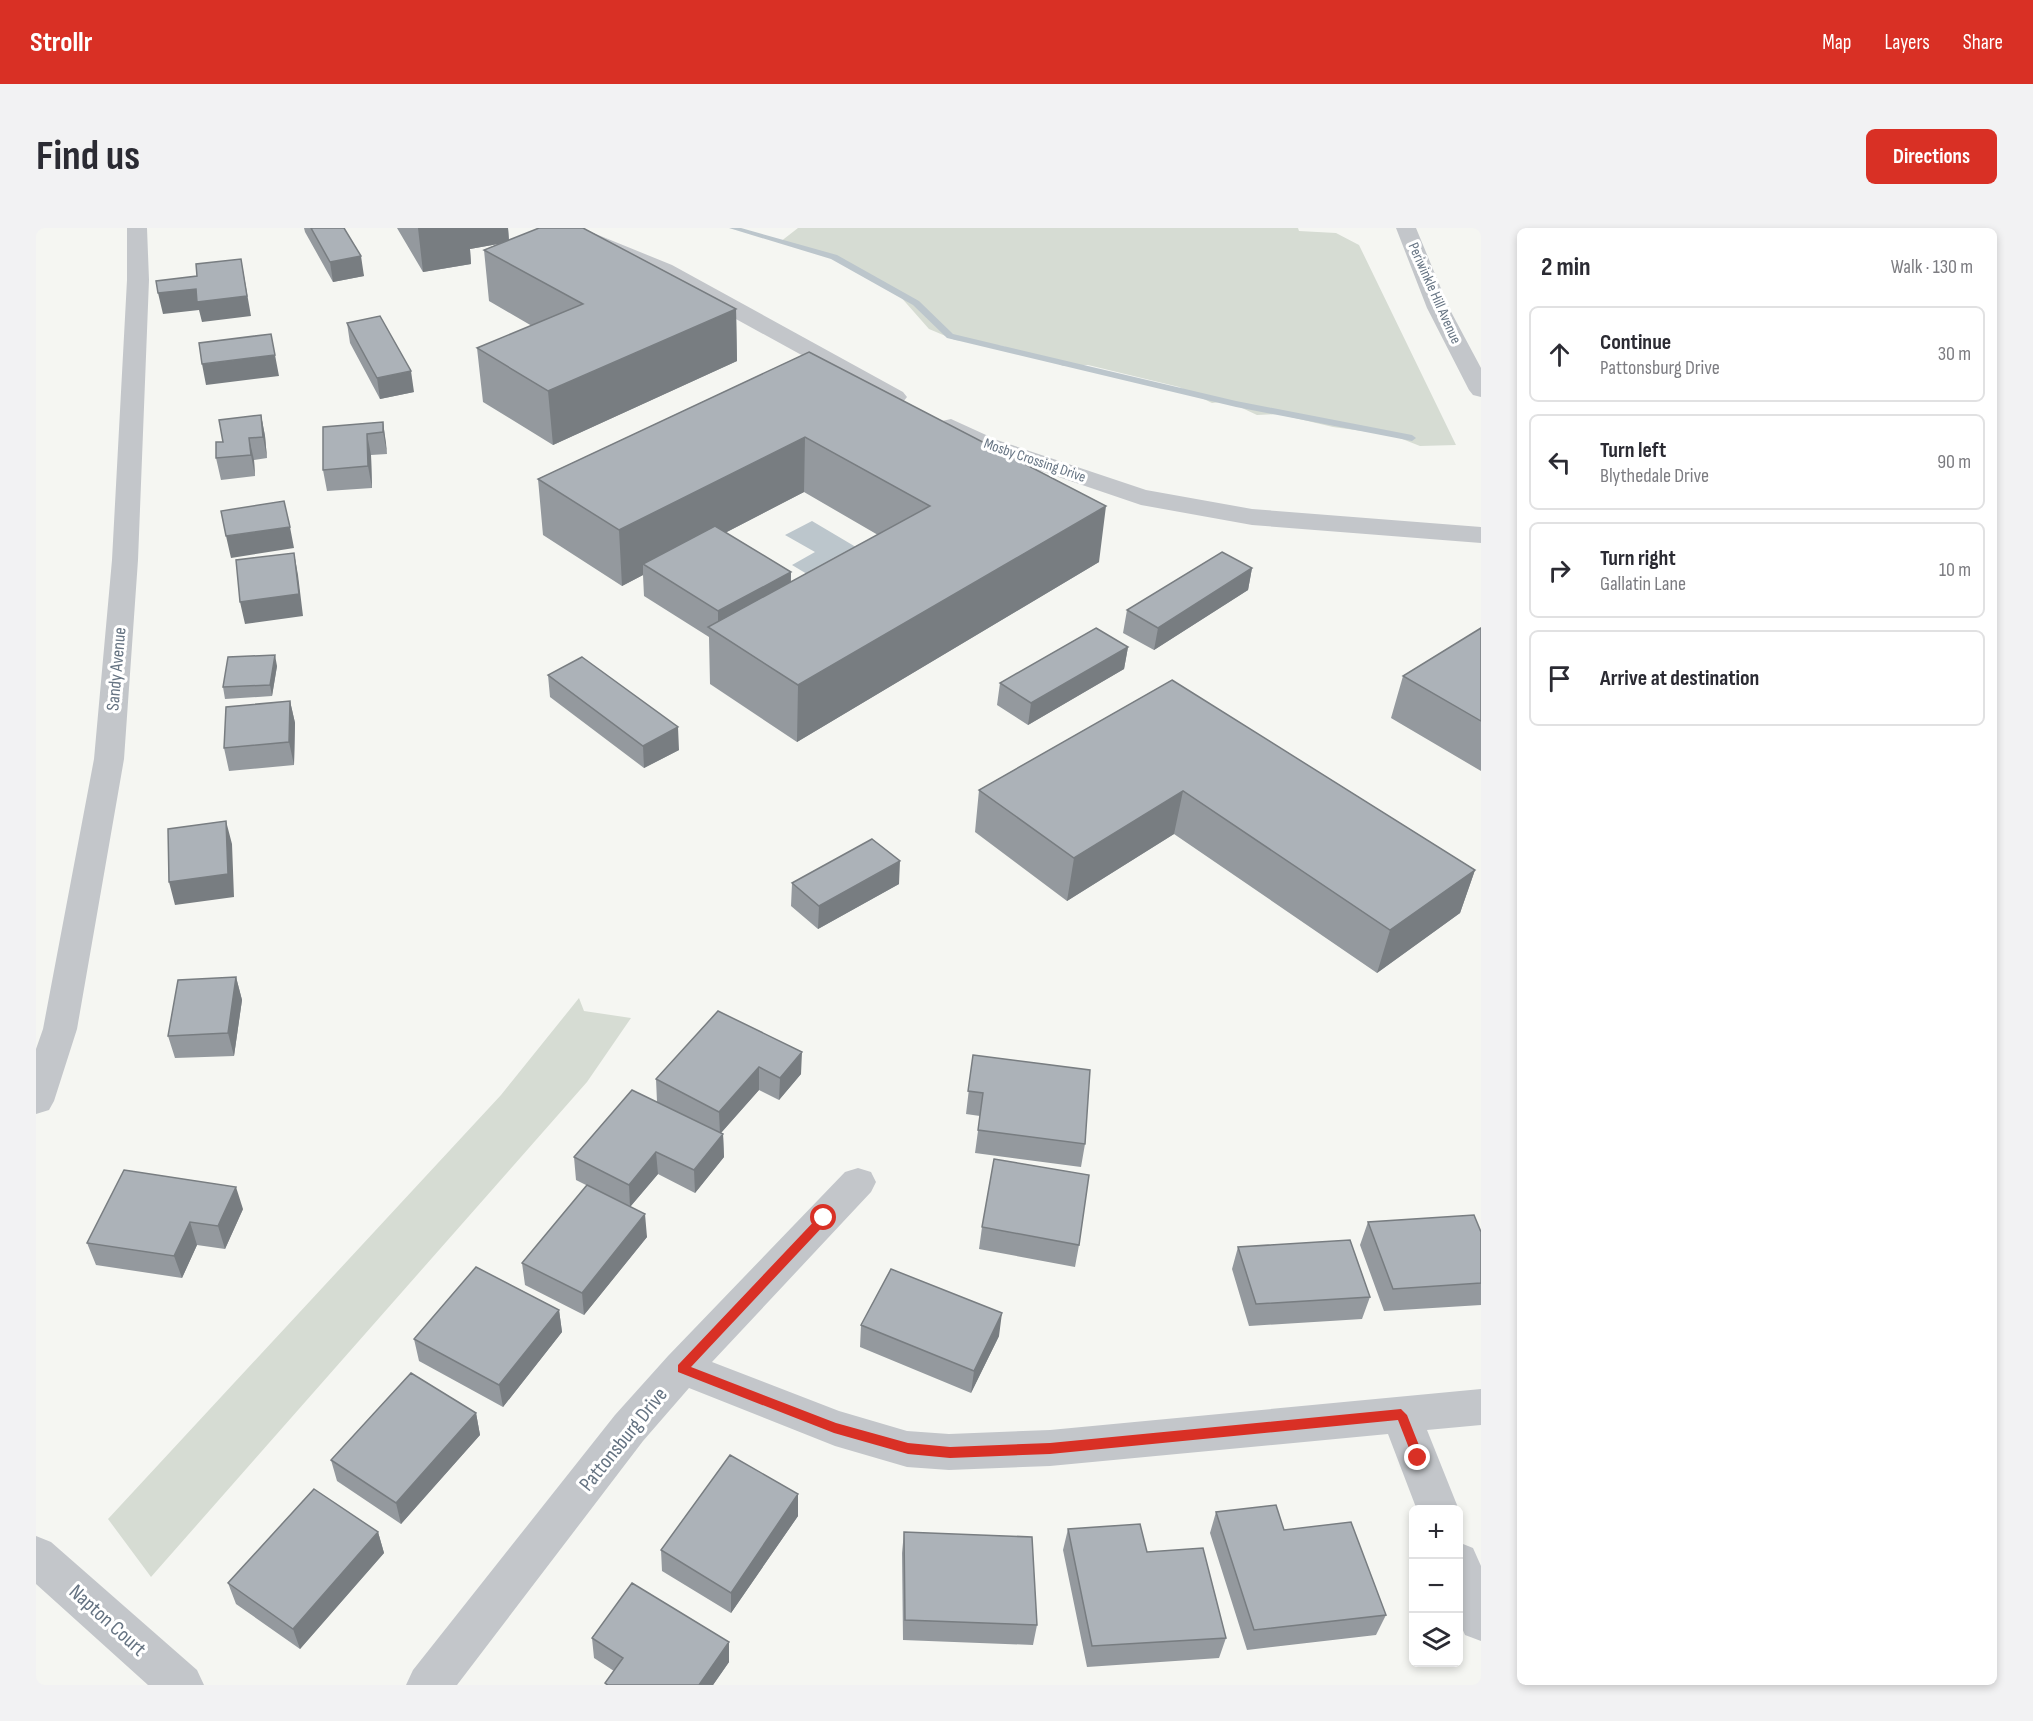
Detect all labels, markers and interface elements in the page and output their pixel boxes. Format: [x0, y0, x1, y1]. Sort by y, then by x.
text: Strollr [30, 26, 92, 59]
text: Map [1822, 30, 1851, 55]
text: Layers [1884, 30, 1930, 55]
text: Share [1963, 30, 2003, 55]
button: Directions [1866, 129, 1997, 184]
text: Find us [36, 131, 140, 182]
street label: Periwinkle Hill Avenue [1404, 240, 1465, 347]
text: 2 min [1541, 252, 1591, 283]
text: Walk · 130 m [1891, 255, 1973, 279]
text: Continue [1600, 329, 1671, 356]
icon: ahead [1543, 338, 1576, 371]
text: 30 m [1938, 342, 1971, 366]
text: Pattonsburg Drive [1600, 356, 1720, 380]
street label: Mosby Crossing Drive [981, 434, 1088, 487]
text: Turn left [1600, 437, 1666, 464]
icon: left [1543, 446, 1576, 479]
text: 90 m [1937, 450, 1971, 474]
text: Blythedale Drive [1600, 464, 1709, 488]
text: Turn right [1600, 545, 1676, 572]
icon: right [1543, 554, 1576, 587]
text: 10 m [1939, 558, 1971, 582]
text: Gallatin Lane [1600, 572, 1686, 596]
street label: Sandy Avenue [102, 626, 131, 712]
icon: arrive [1543, 662, 1576, 695]
text: Arrive at destination [1600, 665, 1759, 692]
route start [810, 1204, 836, 1230]
street label: Pattonsburg Drive [574, 1383, 673, 1496]
route end [1404, 1444, 1430, 1470]
map controls [1409, 1505, 1463, 1667]
button: + [1409, 1505, 1463, 1559]
button: − [1409, 1559, 1463, 1613]
street label: Napton Court [64, 1579, 151, 1661]
button: layers [1409, 1613, 1463, 1667]

